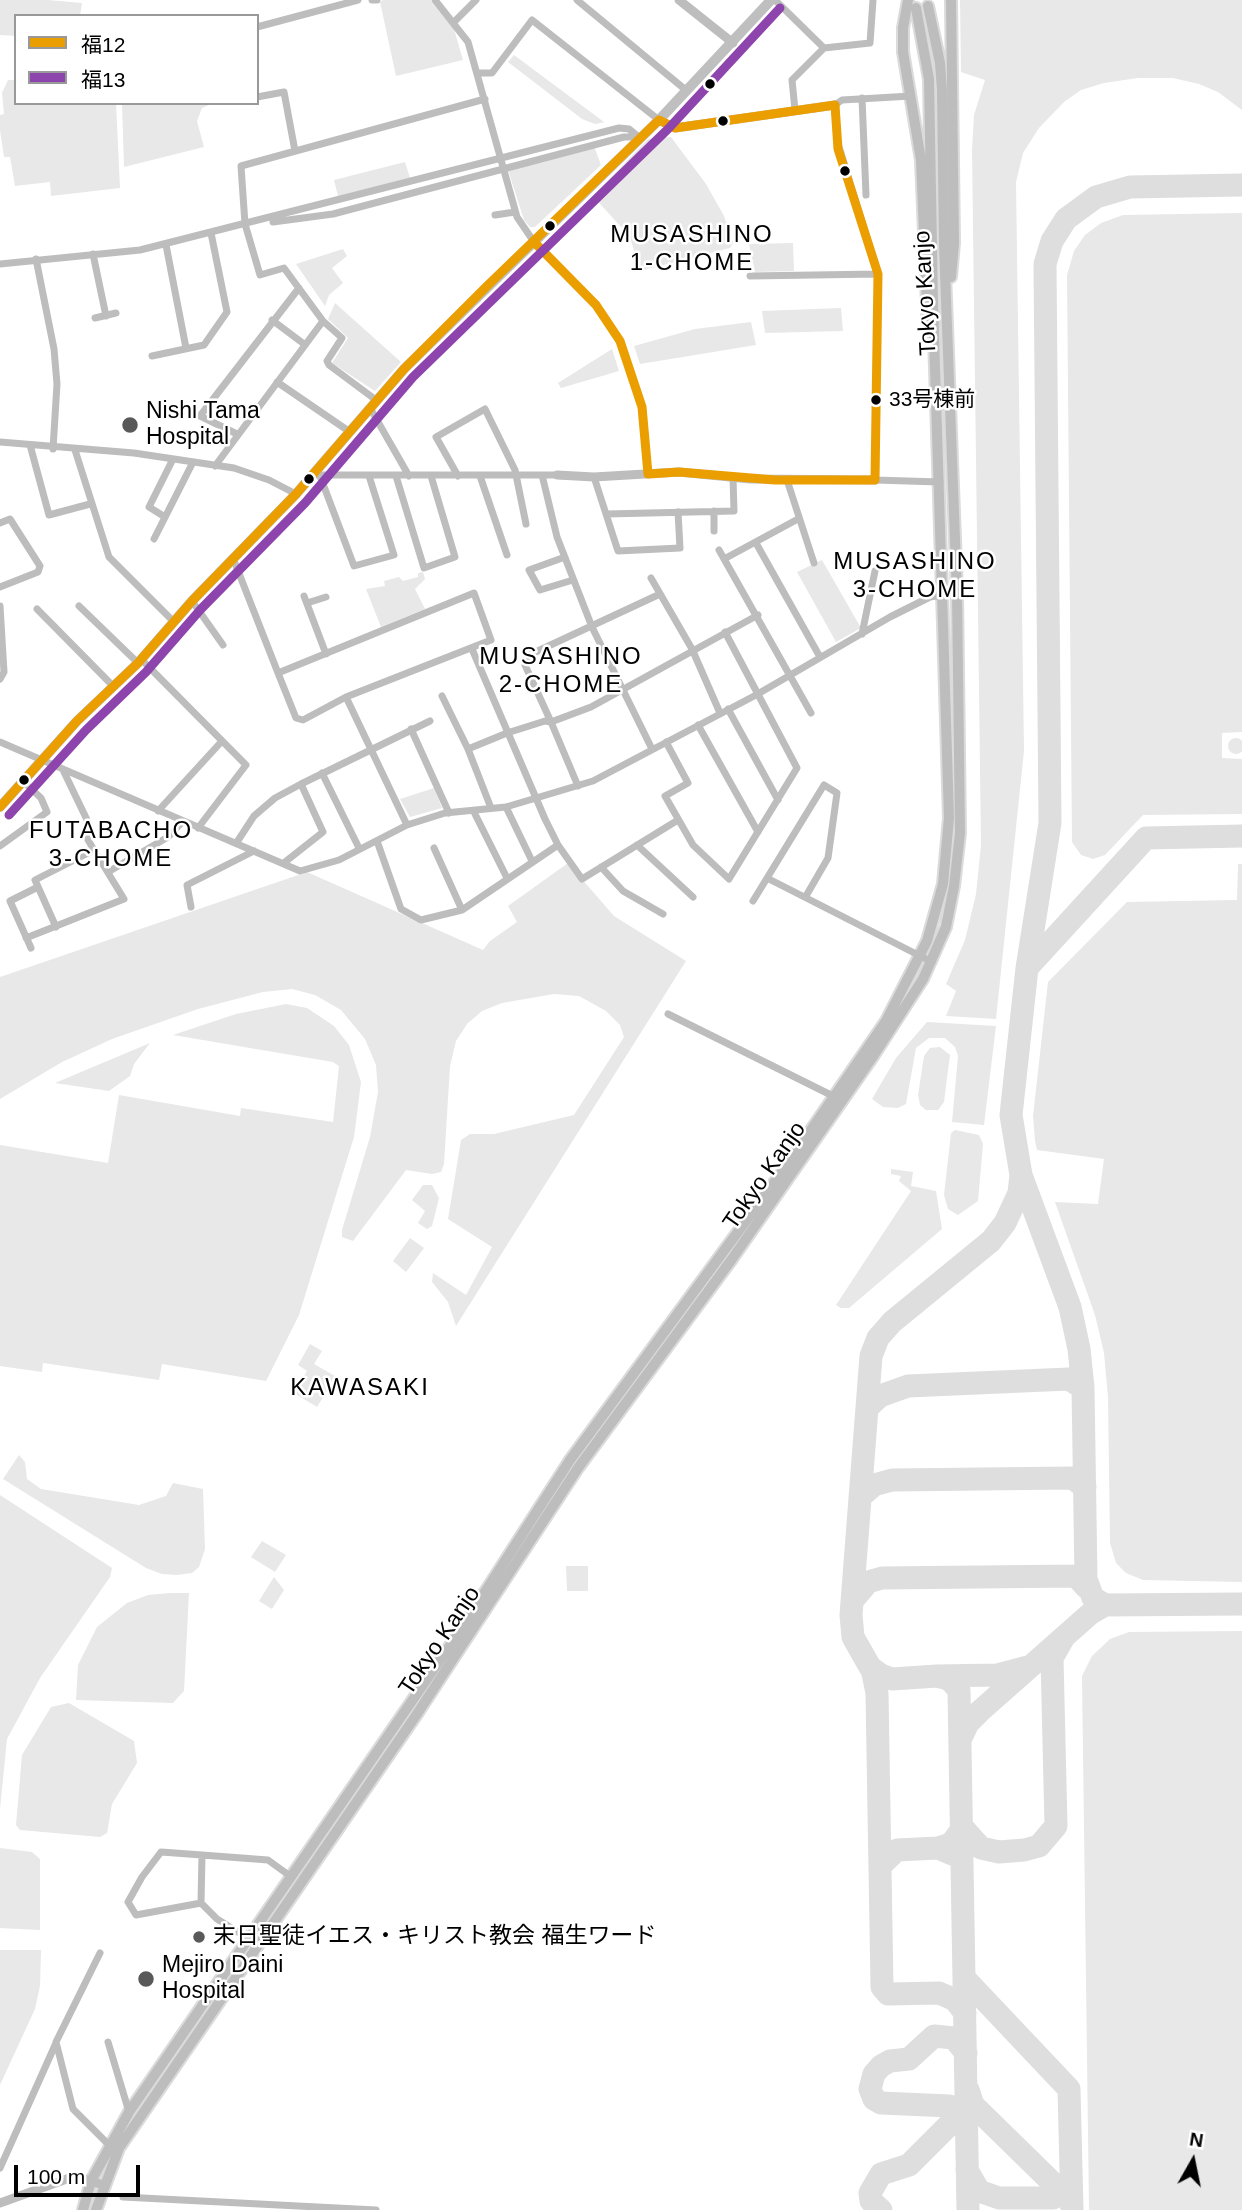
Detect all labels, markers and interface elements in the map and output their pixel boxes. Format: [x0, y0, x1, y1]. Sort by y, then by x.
legend [14, 14, 259, 105]
text: 福12 [81, 33, 125, 56]
text: 福13 [81, 68, 125, 91]
unlabelled marker [703, 77, 717, 91]
unlabelled marker [716, 114, 730, 128]
unlabelled marker [838, 164, 852, 178]
unlabelled marker [543, 219, 557, 233]
district label: MUSASHINO 1-CHOME [611, 221, 773, 277]
street label: Tokyo Kanjo [909, 230, 943, 356]
place label: 33号棟前 [889, 387, 975, 413]
marker: 33号棟前 [869, 393, 883, 407]
place label: Nishi Tama Hospital [146, 398, 260, 452]
marker: Nishi Tama Hospital [120, 415, 140, 435]
unlabelled marker [302, 472, 316, 486]
district label: MUSASHINO 3-CHOME [834, 548, 996, 604]
district label: MUSASHINO 2-CHOME [480, 643, 642, 699]
unlabelled marker [17, 773, 31, 787]
district label: FUTABACHO 3-CHOME [30, 817, 192, 873]
street label: Tokyo Kanjo [718, 1117, 812, 1235]
district label: KAWASAKI [291, 1374, 429, 1402]
street label: Tokyo Kanjo [394, 1581, 486, 1701]
place label: 末日聖徒イエス・キリスト教会 福生ワード [213, 1923, 656, 1951]
marker: 末日聖徒イエス・キリスト教会 福生ワード [191, 1929, 207, 1945]
place label: Mejiro Daini Hospital [162, 1952, 283, 2006]
marker: Mejiro Daini Hospital [136, 1969, 156, 1989]
north arrow [1158, 2126, 1228, 2196]
text: N [1188, 2128, 1205, 2151]
scale bar [18, 2150, 144, 2194]
text: 100 m [27, 2165, 85, 2188]

